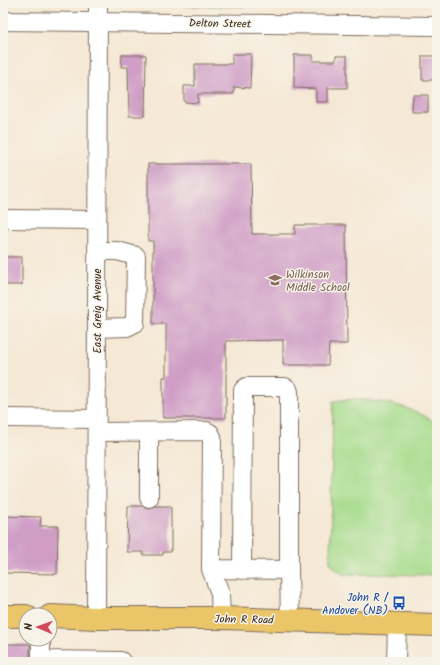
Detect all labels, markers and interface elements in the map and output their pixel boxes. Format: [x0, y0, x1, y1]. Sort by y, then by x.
street label: Delton Street [189, 14, 252, 34]
place label: Wilkinson Middle School [286, 266, 350, 297]
street label: East Greig Avenue [89, 269, 107, 353]
school or university icon: Wilkinson Middle School [267, 272, 283, 288]
place label: John R / Andover (NB) [322, 589, 389, 620]
bus stop icon: John R / Andover (NB) [391, 595, 407, 611]
north arrow [18, 607, 58, 647]
street label: John R Road [214, 610, 274, 630]
text: N [20, 623, 38, 630]

